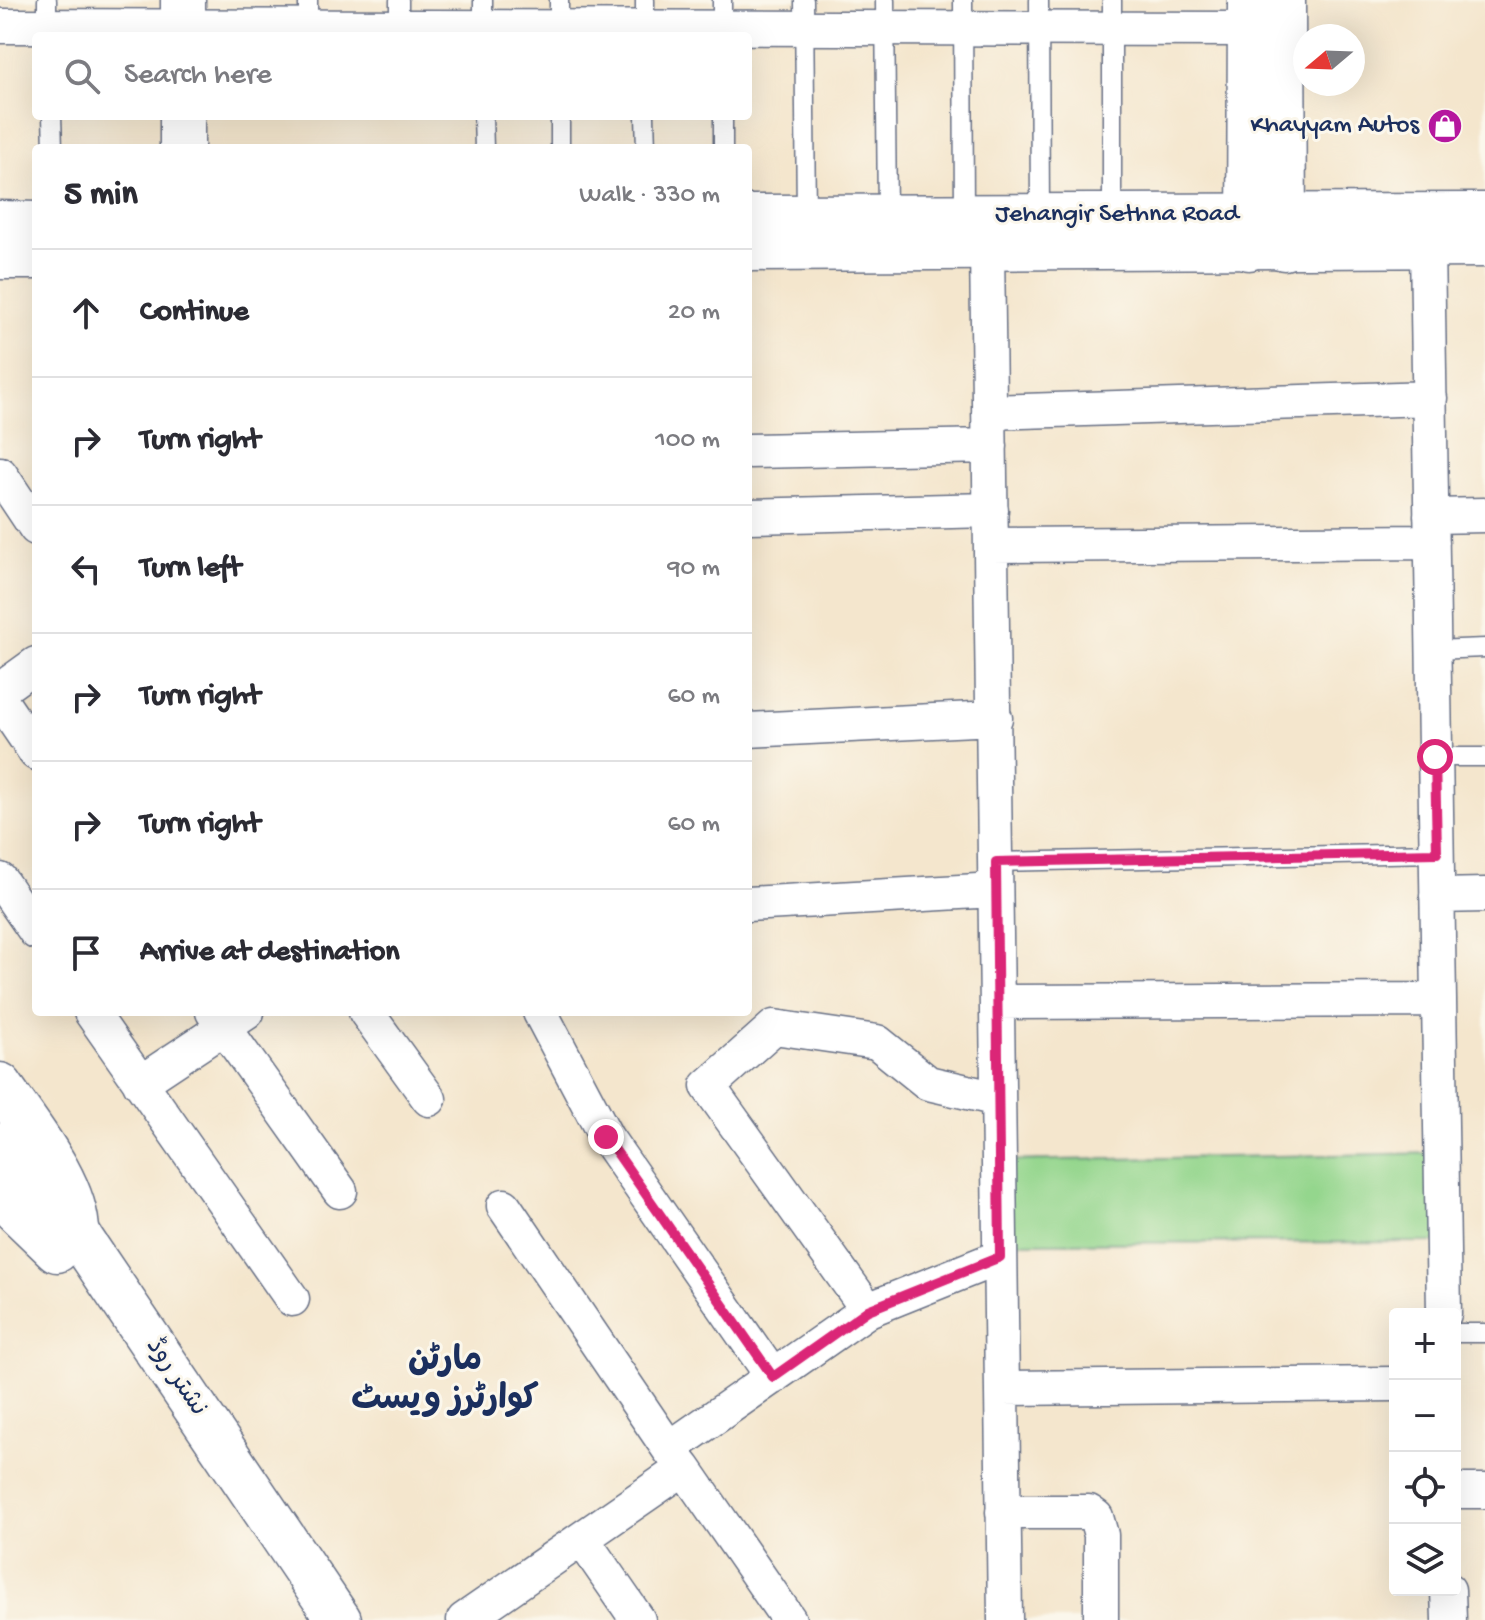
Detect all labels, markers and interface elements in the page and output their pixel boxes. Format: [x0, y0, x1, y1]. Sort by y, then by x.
north arrow [1293, 24, 1365, 96]
search box [32, 32, 752, 120]
icon: search [60, 54, 104, 98]
text: Search here [124, 59, 272, 94]
shop icon: Khayyam Autos [1426, 107, 1464, 145]
place label: Khayyam Autos [1250, 111, 1420, 142]
text: 5 min [64, 176, 138, 216]
text: Walk · 330 m [579, 181, 720, 212]
street label: Jehangir Sethna Road [995, 200, 1241, 231]
icon: ahead [64, 291, 108, 335]
text: Continue [140, 296, 249, 331]
text: 20 m [668, 298, 720, 329]
icon: right [64, 419, 108, 463]
text: Turn right [140, 424, 260, 459]
text: 100 m [655, 426, 720, 457]
icon: left [64, 547, 108, 591]
text: Turn left [140, 552, 241, 587]
text: 90 m [668, 554, 720, 585]
icon: right [64, 675, 108, 719]
text: Turn right [140, 680, 260, 715]
text: 60 m [667, 682, 720, 713]
route start [1417, 739, 1453, 775]
icon: right [64, 803, 108, 847]
text: Turn right [140, 808, 260, 843]
text: 60 m [667, 810, 720, 841]
icon: arrive [64, 931, 108, 975]
text: Arrive at destination [140, 936, 400, 971]
route end [588, 1119, 624, 1155]
map controls [1389, 1308, 1461, 1596]
button: + [1389, 1308, 1461, 1380]
street label: نشتر روڈ [137, 1332, 213, 1423]
district label: مارٹن کوارٹرز ویسٹ [351, 1342, 539, 1422]
button: − [1389, 1380, 1461, 1452]
button: locate [1389, 1452, 1461, 1524]
button: layers [1389, 1524, 1461, 1596]

